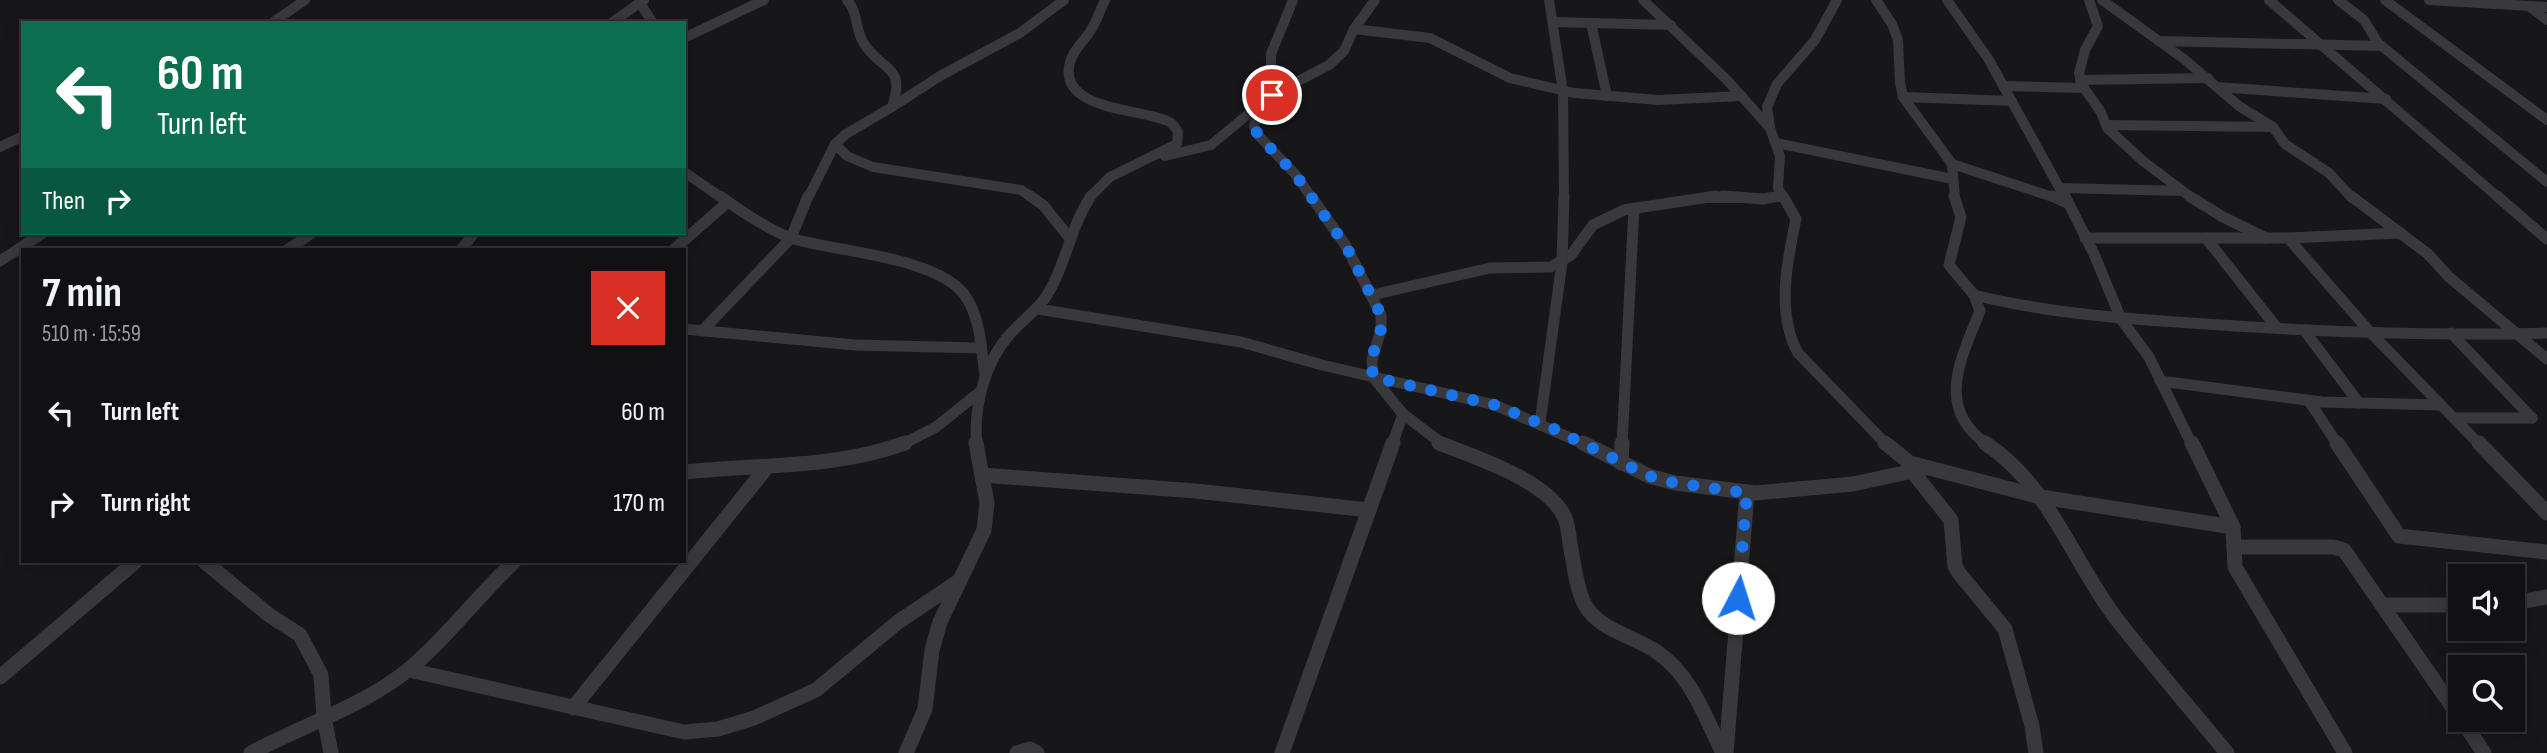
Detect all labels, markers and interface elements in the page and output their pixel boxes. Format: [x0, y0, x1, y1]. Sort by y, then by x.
text: 60 m [157, 45, 244, 104]
icon: left [42, 49, 133, 140]
pin [1242, 65, 1302, 125]
icon: arrive [1253, 76, 1291, 114]
text: Turn left [157, 105, 247, 144]
icon: right [99, 182, 137, 220]
text: Then [42, 186, 85, 217]
text: 7 min [42, 268, 122, 319]
button: close [591, 271, 665, 345]
text: 510 m · 15:59 [42, 320, 141, 348]
icon: left [42, 394, 80, 432]
text: Turn left [101, 397, 179, 428]
text: 60 m [621, 397, 665, 428]
icon: right [42, 485, 80, 523]
text: Turn right [101, 488, 190, 519]
text: 170 m [613, 488, 665, 519]
position arrow [1701, 561, 1775, 635]
map controls [2448, 564, 2525, 732]
button: sound [2448, 564, 2525, 641]
button: search [2448, 655, 2525, 732]

